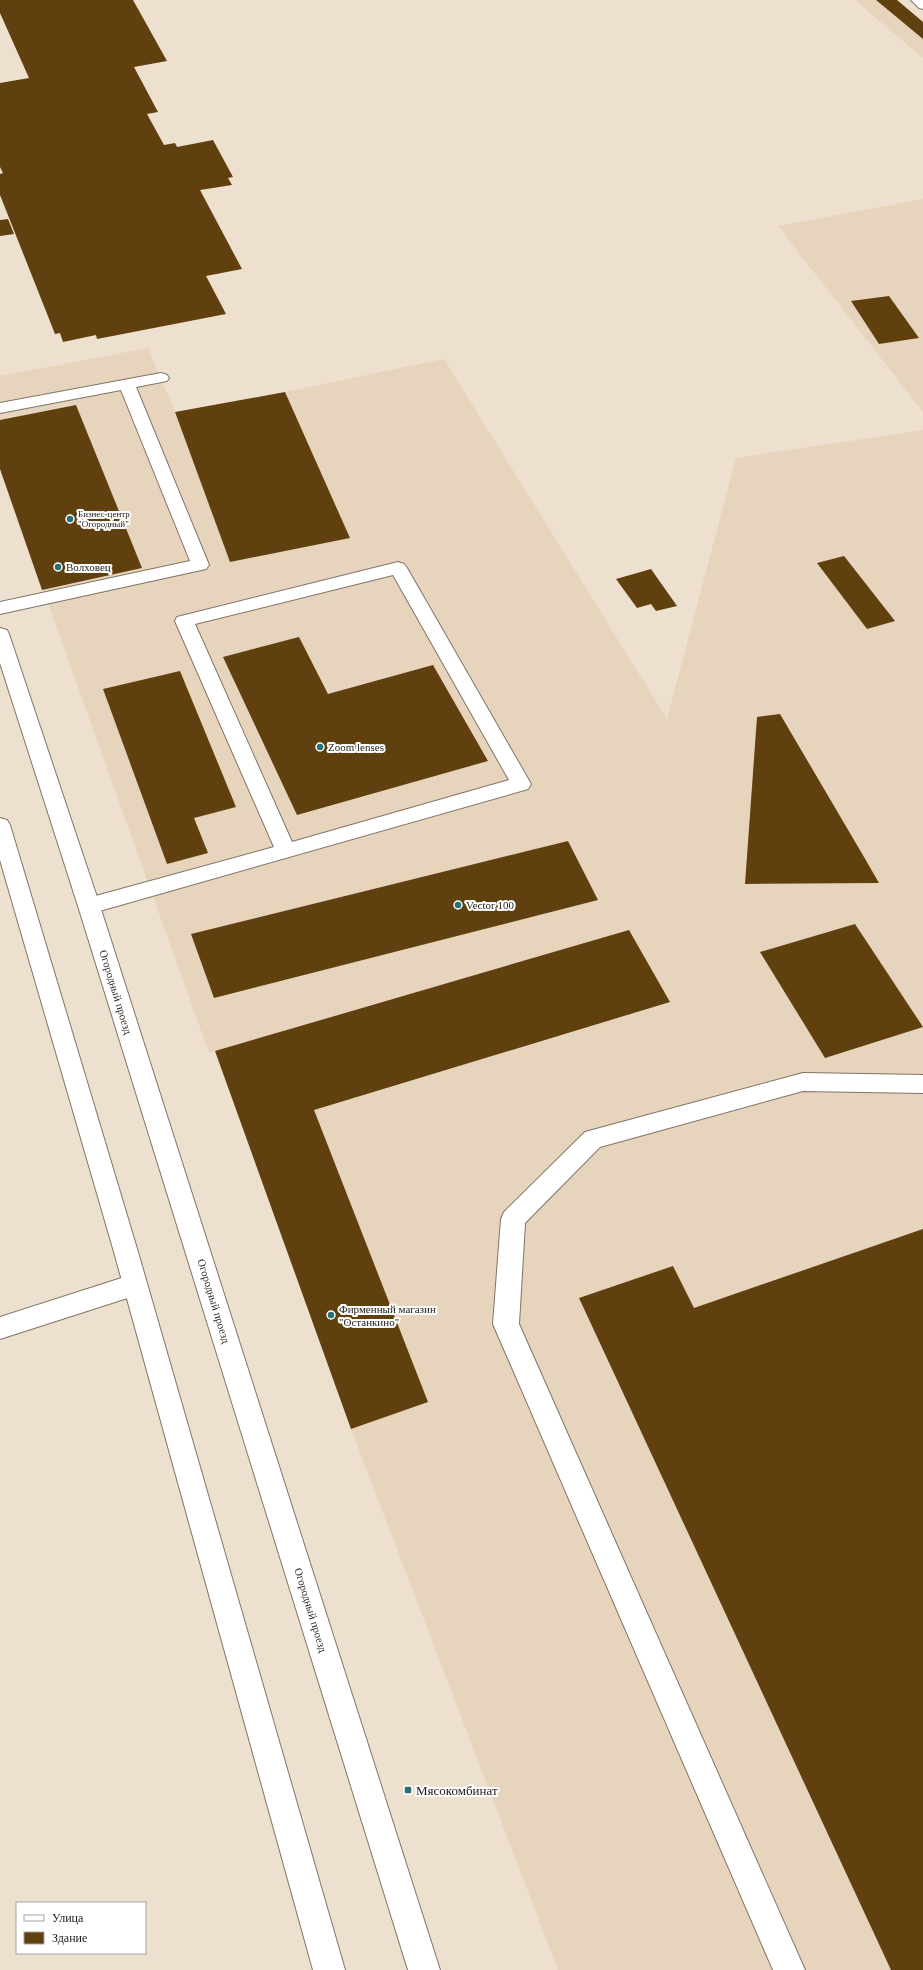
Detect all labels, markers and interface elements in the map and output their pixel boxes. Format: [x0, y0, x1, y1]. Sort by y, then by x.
place label: Бизнес-центр "Огородный" [78, 509, 130, 529]
marker: Бизнес-центр "Огородный" [65, 514, 75, 524]
place label: Волховец [66, 561, 111, 573]
marker: Волховец [53, 562, 63, 572]
place label: Zoom lenses [328, 741, 384, 753]
marker: Zoom lenses [315, 742, 325, 752]
place label: Vector 100 [466, 899, 514, 911]
marker: Vector 100 [453, 900, 463, 910]
street label: Огородный проезд [97, 948, 135, 1036]
street label: Огородный проезд [195, 1257, 233, 1345]
place label: Фирменный магазин "Останкино" [339, 1303, 436, 1328]
marker: Фирменный магазин "Останкино" [326, 1310, 336, 1320]
street label: Огородный проезд [292, 1566, 330, 1654]
place label: Мясокомбинат [416, 1783, 498, 1798]
marker: Мясокомбинат [403, 1785, 413, 1795]
legend [16, 1902, 146, 1954]
text: Улица [52, 1911, 84, 1925]
text: Здание [52, 1931, 87, 1945]

